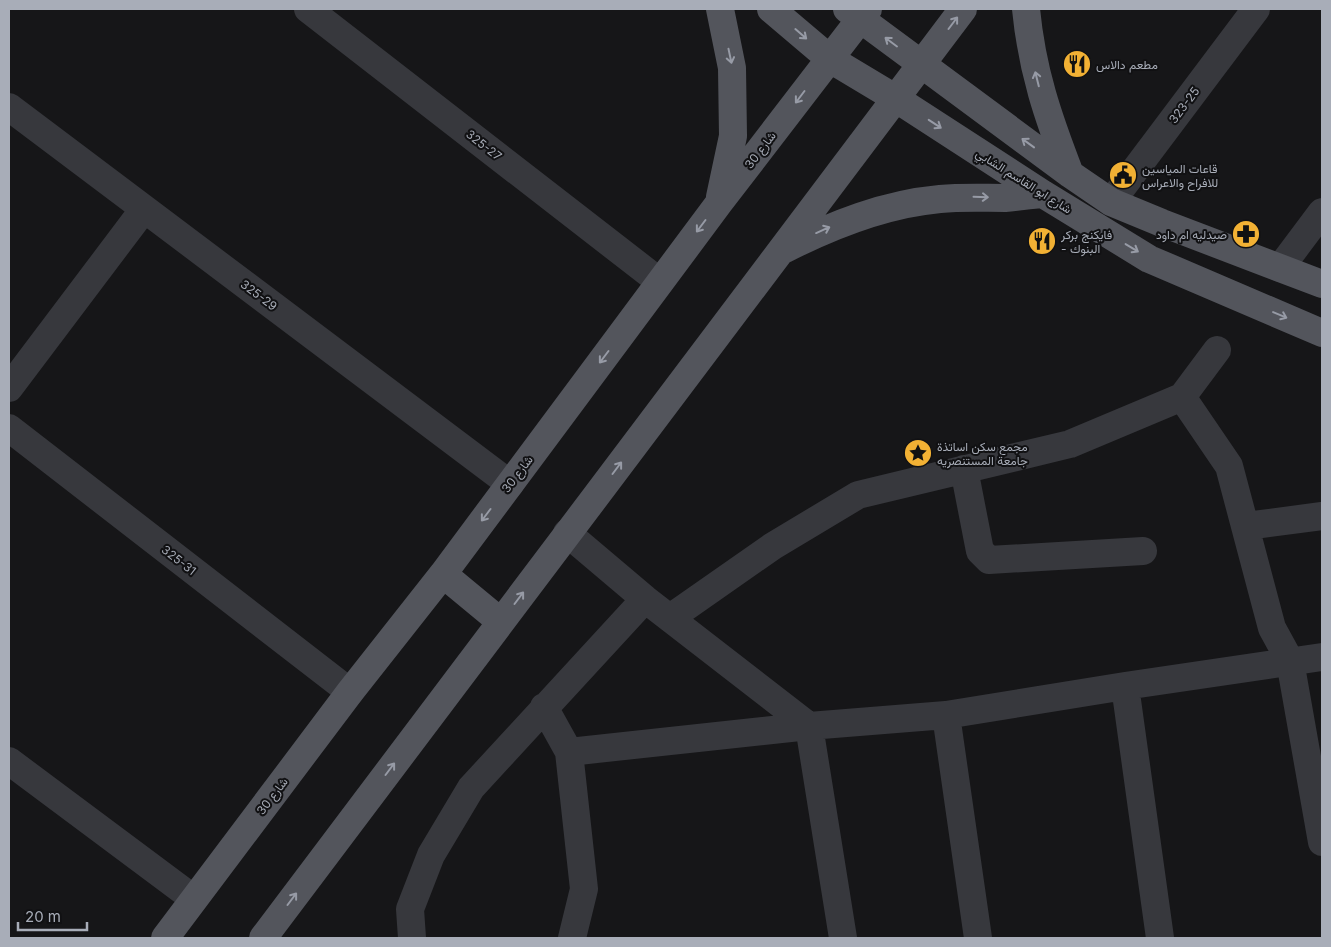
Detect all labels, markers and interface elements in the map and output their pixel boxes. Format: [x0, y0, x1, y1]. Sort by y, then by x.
one-way arrow [947, 17, 958, 30]
one-way arrow [794, 28, 807, 39]
one-way arrow [885, 36, 898, 47]
one-way arrow [726, 48, 735, 64]
restaurant icon: مطعم دالاس [1062, 49, 1092, 79]
place label: مطعم دالاس [1096, 57, 1158, 73]
one-way arrow [1032, 71, 1042, 87]
street label: 323-25 [1165, 84, 1203, 126]
one-way arrow [795, 90, 805, 104]
one-way arrow [928, 120, 942, 130]
street label: 325-27 [463, 126, 505, 164]
street label: شارع 30 [741, 129, 780, 173]
one-way arrow [1021, 138, 1035, 148]
street label: شارع ابو القاسم الشابي [972, 145, 1075, 219]
public building icon: قاعات المياسين للافراح والاعراس [1108, 160, 1138, 190]
place label: قاعات المياسين للافراح والاعراس [1142, 161, 1218, 192]
one-way arrow [972, 192, 988, 202]
one-way arrow [696, 219, 707, 232]
pharmacy icon: صيدليه ام داود [1231, 219, 1261, 249]
one-way arrow [815, 225, 830, 235]
restaurant icon: فايكنج بركر - البنوك [1027, 226, 1057, 256]
place label: فايكنج بركر - البنوك [1060, 227, 1112, 257]
place label: صيدليه ام داود [1156, 227, 1227, 243]
one-way arrow [1125, 243, 1139, 254]
street label: 325-29 [238, 276, 280, 314]
one-way arrow [1272, 311, 1287, 320]
one-way arrow [599, 350, 610, 363]
place icon: مجمع سكن اساتذة جامعة المستنصريه [903, 438, 933, 468]
place label: مجمع سكن اساتذة جامعة المستنصريه [937, 439, 1028, 469]
street label: شارع 30 [498, 453, 537, 497]
one-way arrow [611, 461, 622, 474]
one-way arrow [481, 508, 492, 521]
street label: 325-31 [159, 542, 199, 578]
one-way arrow [514, 592, 525, 605]
one-way arrow [385, 762, 395, 776]
street label: شارع 30 [253, 775, 292, 819]
one-way arrow [287, 893, 298, 906]
scale bar [18, 900, 86, 932]
text: 20 m [25, 907, 61, 926]

